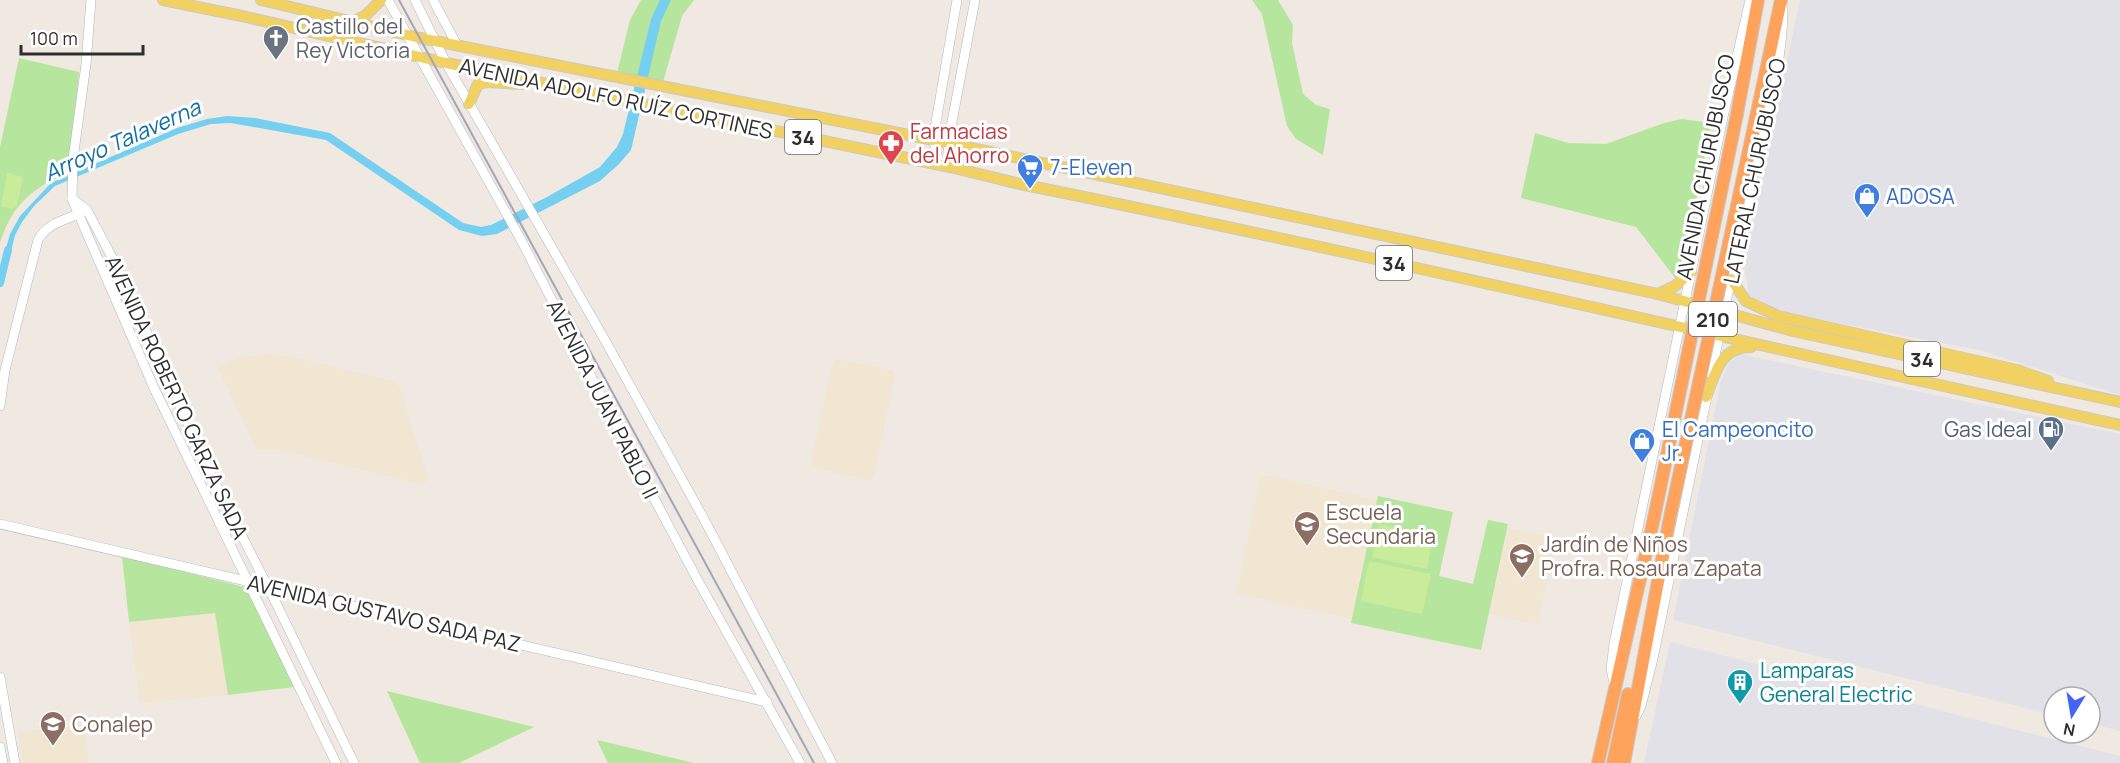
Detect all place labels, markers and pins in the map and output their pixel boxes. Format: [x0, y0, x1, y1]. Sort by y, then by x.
place label: Castillo del Rey Victoria [296, 12, 410, 64]
church icon: Castillo del Rey Victoria [261, 23, 291, 61]
place label: Farmacias del Ahorro [910, 117, 1009, 169]
pharmacy icon: Farmacias del Ahorro [876, 128, 906, 166]
supermarket icon: 7-Eleven [1015, 152, 1045, 190]
place label: 7-Eleven [1050, 153, 1133, 181]
shop icon: ADOSA [1852, 181, 1882, 219]
place label: ADOSA [1886, 182, 1955, 210]
fuel station icon: Gas Ideal [2036, 414, 2066, 452]
place label: El Campeoncito Jr. [1662, 415, 1814, 467]
place label: Gas Ideal [1944, 415, 2032, 443]
shop icon: El Campeoncito Jr. [1627, 426, 1657, 464]
place label: Escuela Secundaria [1326, 498, 1436, 550]
school or university icon: Escuela Secundaria [1292, 509, 1322, 547]
place label: Jardín de Niños Profra. Rosaura Zapata [1541, 530, 1762, 582]
school or university icon: Jardín de Niños Profra. Rosaura Zapata [1507, 541, 1537, 579]
place label: Lamparas General Electric [1760, 656, 1913, 708]
building icon: Lamparas General Electric [1725, 667, 1755, 705]
school or university icon: Conalep [38, 709, 68, 747]
place label: Conalep [72, 710, 153, 738]

